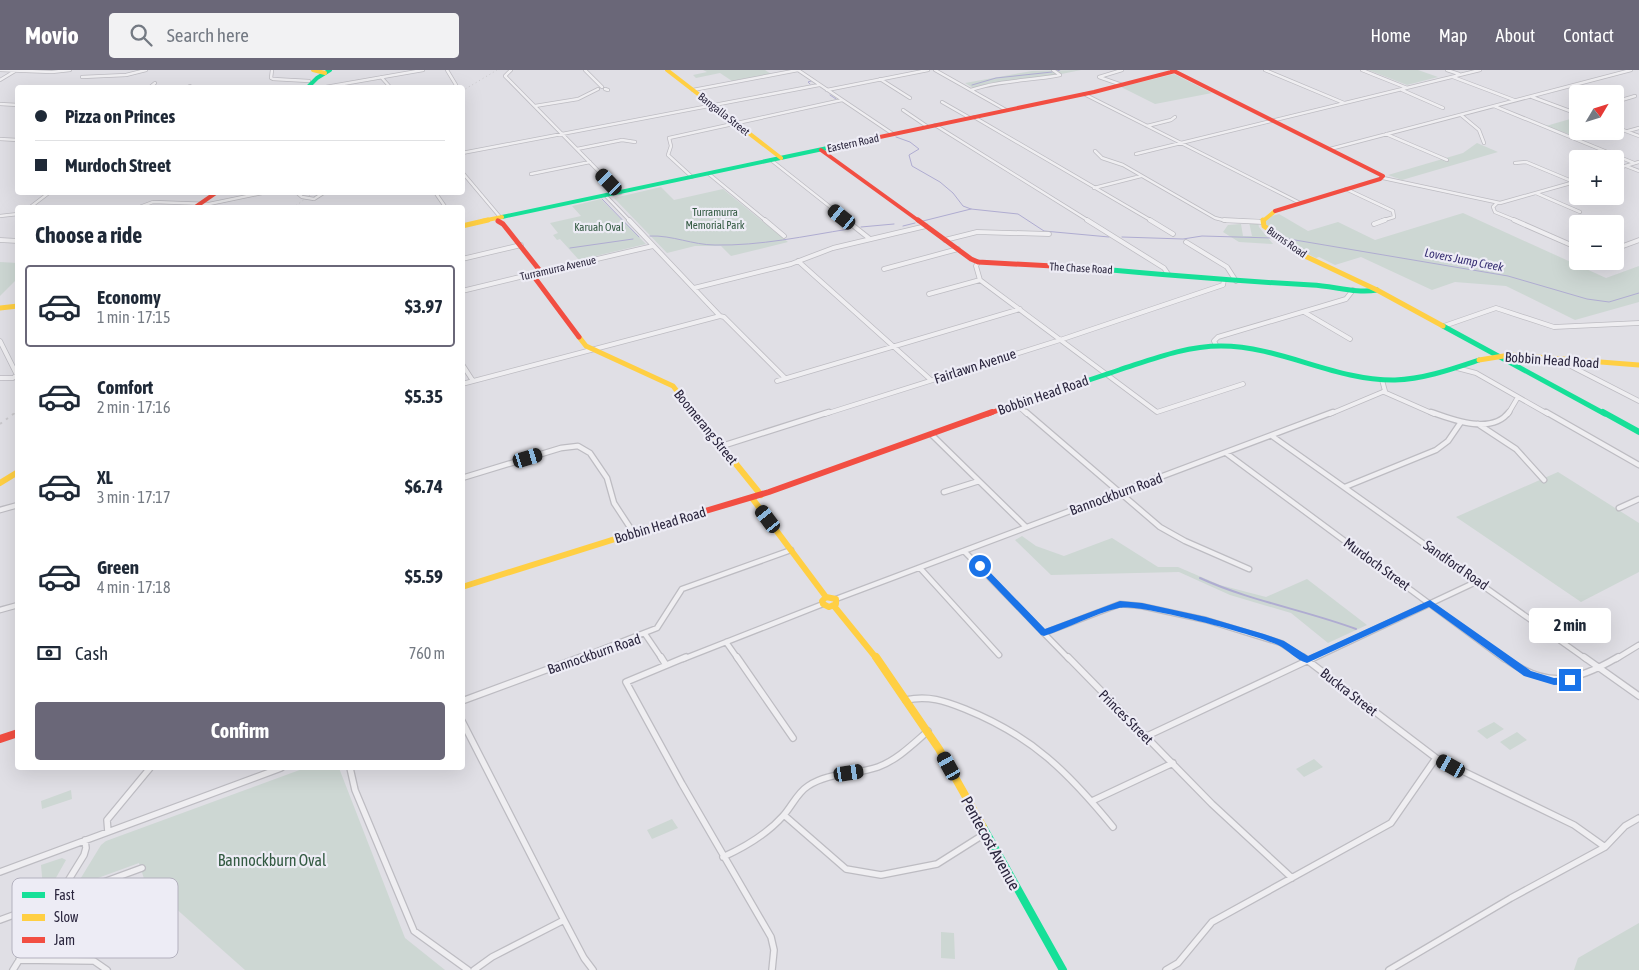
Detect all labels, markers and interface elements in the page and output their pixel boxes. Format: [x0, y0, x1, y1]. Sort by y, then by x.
search box [109, 13, 459, 58]
icon: search [127, 21, 155, 49]
text: Movio [25, 22, 79, 49]
text: Search here [167, 24, 249, 46]
text: Home [1371, 25, 1411, 46]
text: Map [1439, 25, 1468, 46]
text: About [1496, 25, 1535, 46]
text: Contact [1563, 25, 1614, 46]
north arrow [1569, 85, 1624, 140]
map controls [1569, 85, 1624, 270]
street label: Bangalla Street [696, 90, 752, 138]
text: Pizza on Princes [65, 105, 175, 127]
street label: Eastern Road [826, 132, 880, 154]
button: + [1569, 150, 1624, 205]
text: Murdoch Street [65, 154, 171, 176]
car [593, 166, 624, 198]
car [825, 202, 858, 232]
park label: Turramurra Memorial Park [685, 206, 745, 231]
button: − [1569, 215, 1624, 270]
park label: Karuah Oval [574, 221, 624, 233]
text: Choose a ride [35, 222, 142, 248]
street label: Burns Road [1265, 224, 1309, 260]
water label: Lovers Jump Creek [1423, 245, 1505, 275]
street label: Turramurra Avenue [519, 253, 597, 283]
street label: The Chase Road [1049, 260, 1113, 276]
icon: car [37, 284, 82, 329]
text: Economy [97, 286, 161, 308]
text: $3.97 [405, 295, 443, 317]
text: 1 min · 17:15 [97, 308, 170, 326]
street label: Fairlawn Avenue [932, 345, 1018, 387]
street label: Bobbin Head Road [1504, 349, 1600, 371]
street label: Bobbin Head Road [996, 372, 1090, 418]
icon: car [37, 374, 82, 419]
text: Comfort [97, 376, 153, 398]
text: $5.35 [405, 385, 443, 407]
street label: Boomerang Street [671, 386, 741, 468]
text: 2 min · 17:16 [97, 398, 170, 416]
car [511, 446, 544, 470]
icon: car [37, 464, 82, 509]
text: XL [97, 466, 113, 488]
street label: Bannockburn Road [1067, 470, 1165, 518]
text: $6.74 [405, 475, 443, 497]
text: 3 min · 17:17 [97, 488, 170, 506]
car [752, 503, 783, 535]
street label: Bobbin Head Road [612, 504, 708, 546]
street label: Murdoch Street [1341, 535, 1413, 593]
street label: Sandford Road [1420, 537, 1492, 593]
icon: car [37, 554, 82, 599]
route start [969, 555, 991, 577]
text: Green [97, 556, 139, 578]
text: $5.59 [405, 565, 443, 587]
text: 4 min · 17:18 [97, 578, 170, 596]
callout: 2 min [1529, 608, 1611, 642]
text: 2 min [1554, 616, 1586, 634]
street label: Bannockburn Road [545, 631, 643, 677]
icon: cash [35, 639, 63, 667]
text: Cash [75, 642, 108, 664]
text: 760 m [409, 644, 445, 662]
street label: Buckra Street [1317, 665, 1381, 719]
route end [1559, 669, 1581, 691]
street label: Princes Street [1096, 687, 1156, 747]
button: Confirm [35, 702, 445, 760]
car [935, 749, 962, 783]
car [1434, 752, 1467, 780]
car [833, 763, 864, 783]
street label: Pentecost Avenue [958, 793, 1024, 893]
park label: Bannockburn Oval [218, 851, 327, 869]
legend [12, 878, 178, 958]
text: Fast [54, 887, 75, 903]
text: Slow [54, 909, 79, 925]
text: Jam [54, 932, 75, 948]

